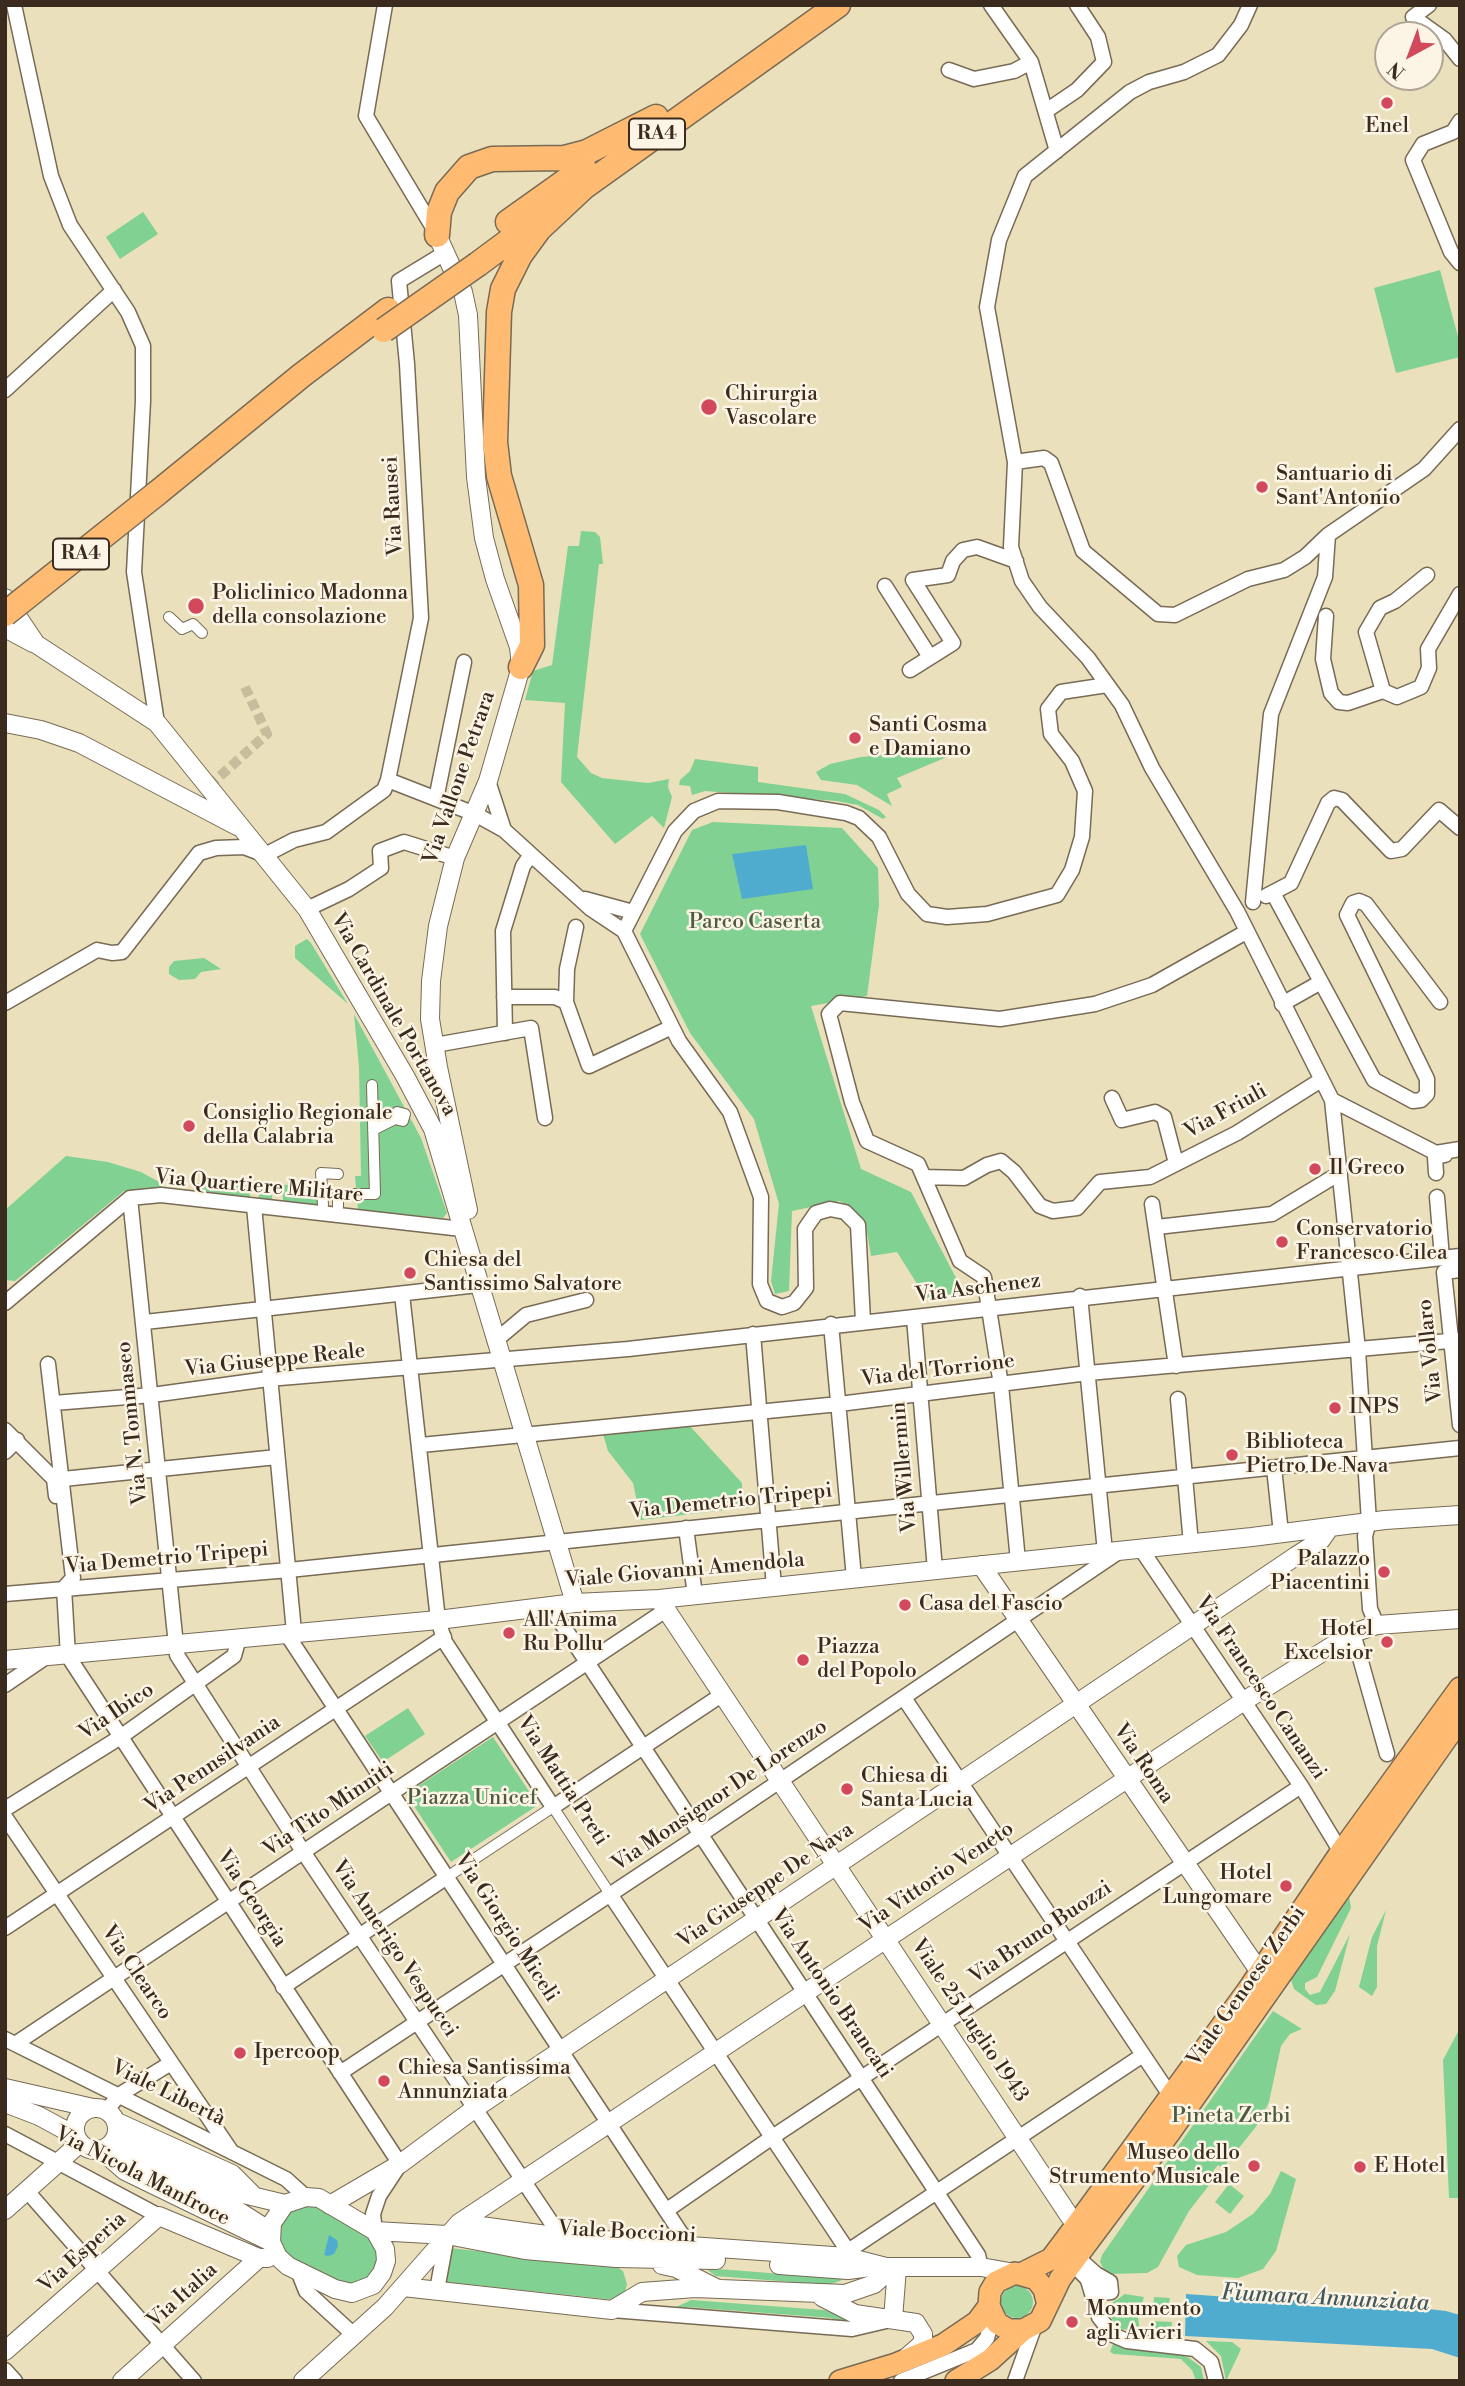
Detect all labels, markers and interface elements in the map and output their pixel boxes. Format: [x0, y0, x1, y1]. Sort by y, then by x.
north arrow [1374, 21, 1444, 91]
text: N [1383, 56, 1410, 84]
marker: Enel [1379, 95, 1395, 111]
place label: Enel [1365, 114, 1409, 140]
road number: RA4 [629, 118, 685, 150]
place label: Chirurgia Vascolare [725, 382, 818, 432]
marker: Chirurgia Vascolare [699, 397, 719, 417]
street label: Via Rausei [379, 455, 409, 557]
place label: Santuario di Sant'Antonio [1276, 462, 1400, 512]
marker: Santuario di Sant'Antonio [1254, 479, 1270, 495]
road number: RA4 [53, 538, 109, 569]
place label: Policlinico Madonna della consolazione [212, 581, 408, 631]
marker: Policlinico Madonna della consolazione [186, 596, 206, 616]
street label: Via Vallone Petrara [419, 688, 501, 868]
place label: Santi Cosma e Damiano [869, 713, 987, 763]
marker: Santi Cosma e Damiano [847, 730, 863, 746]
street label: Via Cardinale Portanova [324, 909, 462, 1121]
park label: Parco Caserta [689, 910, 821, 936]
street label: Via Friuli [1180, 1079, 1272, 1145]
place label: Consiglio Regionale della Calabria [203, 1101, 393, 1151]
marker: Consiglio Regionale della Calabria [181, 1118, 197, 1134]
place label: Il Greco [1329, 1156, 1405, 1182]
marker: Il Greco [1307, 1161, 1323, 1177]
street label: Via Quartiere Militare [154, 1165, 364, 1209]
place label: Conservatorio Francesco Cilea [1296, 1217, 1448, 1267]
marker: Conservatorio Francesco Cilea [1274, 1234, 1290, 1250]
place label: Chiesa del Santissimo Salvatore [424, 1248, 622, 1298]
marker: Chiesa del Santissimo Salvatore [402, 1265, 418, 1281]
street label: Via Aschenez [914, 1269, 1042, 1309]
street label: Via Vollaro [1413, 1298, 1449, 1404]
street label: Via Giuseppe Reale [183, 1339, 367, 1383]
street label: Via N. Tommaseo [112, 1340, 154, 1506]
street label: Via del Torrione [860, 1349, 1016, 1393]
place label: INPS [1349, 1395, 1399, 1421]
marker: INPS [1327, 1400, 1343, 1416]
street label: Via Willermin [887, 1401, 923, 1533]
place label: Biblioteca Pietro De Nava [1246, 1430, 1388, 1480]
marker: Biblioteca Pietro De Nava [1224, 1447, 1240, 1463]
street label: Via Demetrio Tripepi [628, 1479, 834, 1525]
street label: Via Demetrio Tripepi [64, 1538, 270, 1580]
place label: Palazzo Piacentini [1271, 1547, 1370, 1597]
street label: Viale Giovanni Amendola [564, 1548, 806, 1594]
marker: Palazzo Piacentini [1376, 1564, 1392, 1580]
street label: Via Francesco Cananzi [1189, 1591, 1331, 1785]
place label: Casa del Fascio [919, 1592, 1063, 1618]
marker: Casa del Fascio [897, 1597, 913, 1613]
place label: All'Anima Ru Pollu [523, 1608, 617, 1658]
place label: Hotel Excelsior [1284, 1617, 1373, 1667]
marker: All'Anima Ru Pollu [501, 1625, 517, 1641]
marker: Hotel Excelsior [1379, 1634, 1395, 1650]
place label: Piazza del Popolo [817, 1635, 917, 1685]
marker: Piazza del Popolo [795, 1652, 811, 1668]
street label: Via Ibico [75, 1678, 159, 1746]
street label: Via Pennsilvania [140, 1710, 286, 1820]
street label: Via Mattia Preti [511, 1711, 613, 1851]
street label: Via Monsignor De Lorenzo [608, 1714, 832, 1878]
street label: Via Roma [1107, 1719, 1179, 1809]
street label: Via Tito Minniti [259, 1757, 399, 1863]
place label: Chiesa di Santa Lucia [861, 1764, 973, 1814]
marker: Chiesa di Santa Lucia [839, 1781, 855, 1797]
park label: Piazza Unicef [407, 1786, 537, 1812]
street label: Via Vittorio Veneto [855, 1817, 1019, 1939]
street label: Via Giuseppe De Nava [673, 1818, 859, 1954]
street label: Via Georgia [210, 1846, 292, 1952]
street label: Via Giorgio Miceli [448, 1849, 564, 2007]
street label: Via Amerigo Vespucci [325, 1856, 463, 2042]
place label: Hotel Lungomare [1162, 1861, 1272, 1911]
street label: Via Bruno Buozzi [965, 1876, 1117, 1990]
marker: Hotel Lungomare [1278, 1878, 1294, 1894]
street label: Viale Genoese Zerbi [1182, 1902, 1312, 2072]
street label: Via Antonio Brancati [765, 1904, 897, 2084]
street label: Via Clearco [95, 1921, 177, 2025]
street label: Viale 25 Luglio 1943 [905, 1935, 1033, 2107]
place label: Ipercoop [254, 2040, 340, 2066]
marker: Ipercoop [232, 2045, 248, 2061]
street label: Viale Libertà [107, 2055, 229, 2133]
place label: Chiesa Santissima Annunziata [398, 2056, 571, 2106]
marker: Chiesa Santissima Annunziata [376, 2073, 392, 2089]
park label: Pineta Zerbi [1171, 2104, 1291, 2130]
street label: Via Nicola Manfroce [50, 2122, 234, 2232]
place label: Museo dello Strumento Musicale [1049, 2141, 1240, 2191]
place label: E Hotel [1374, 2154, 1445, 2180]
marker: Museo dello Strumento Musicale [1246, 2158, 1262, 2174]
marker: E Hotel [1352, 2159, 1368, 2175]
street label: Via Esperia [34, 2207, 132, 2299]
street label: Viale Boccioni [557, 2217, 697, 2249]
street label: Via Italia [143, 2258, 223, 2334]
water label: Fiumara Annunziata [1220, 2280, 1430, 2318]
place label: Monumento agli Avieri [1086, 2297, 1201, 2347]
marker: Monumento agli Avieri [1064, 2314, 1080, 2330]

